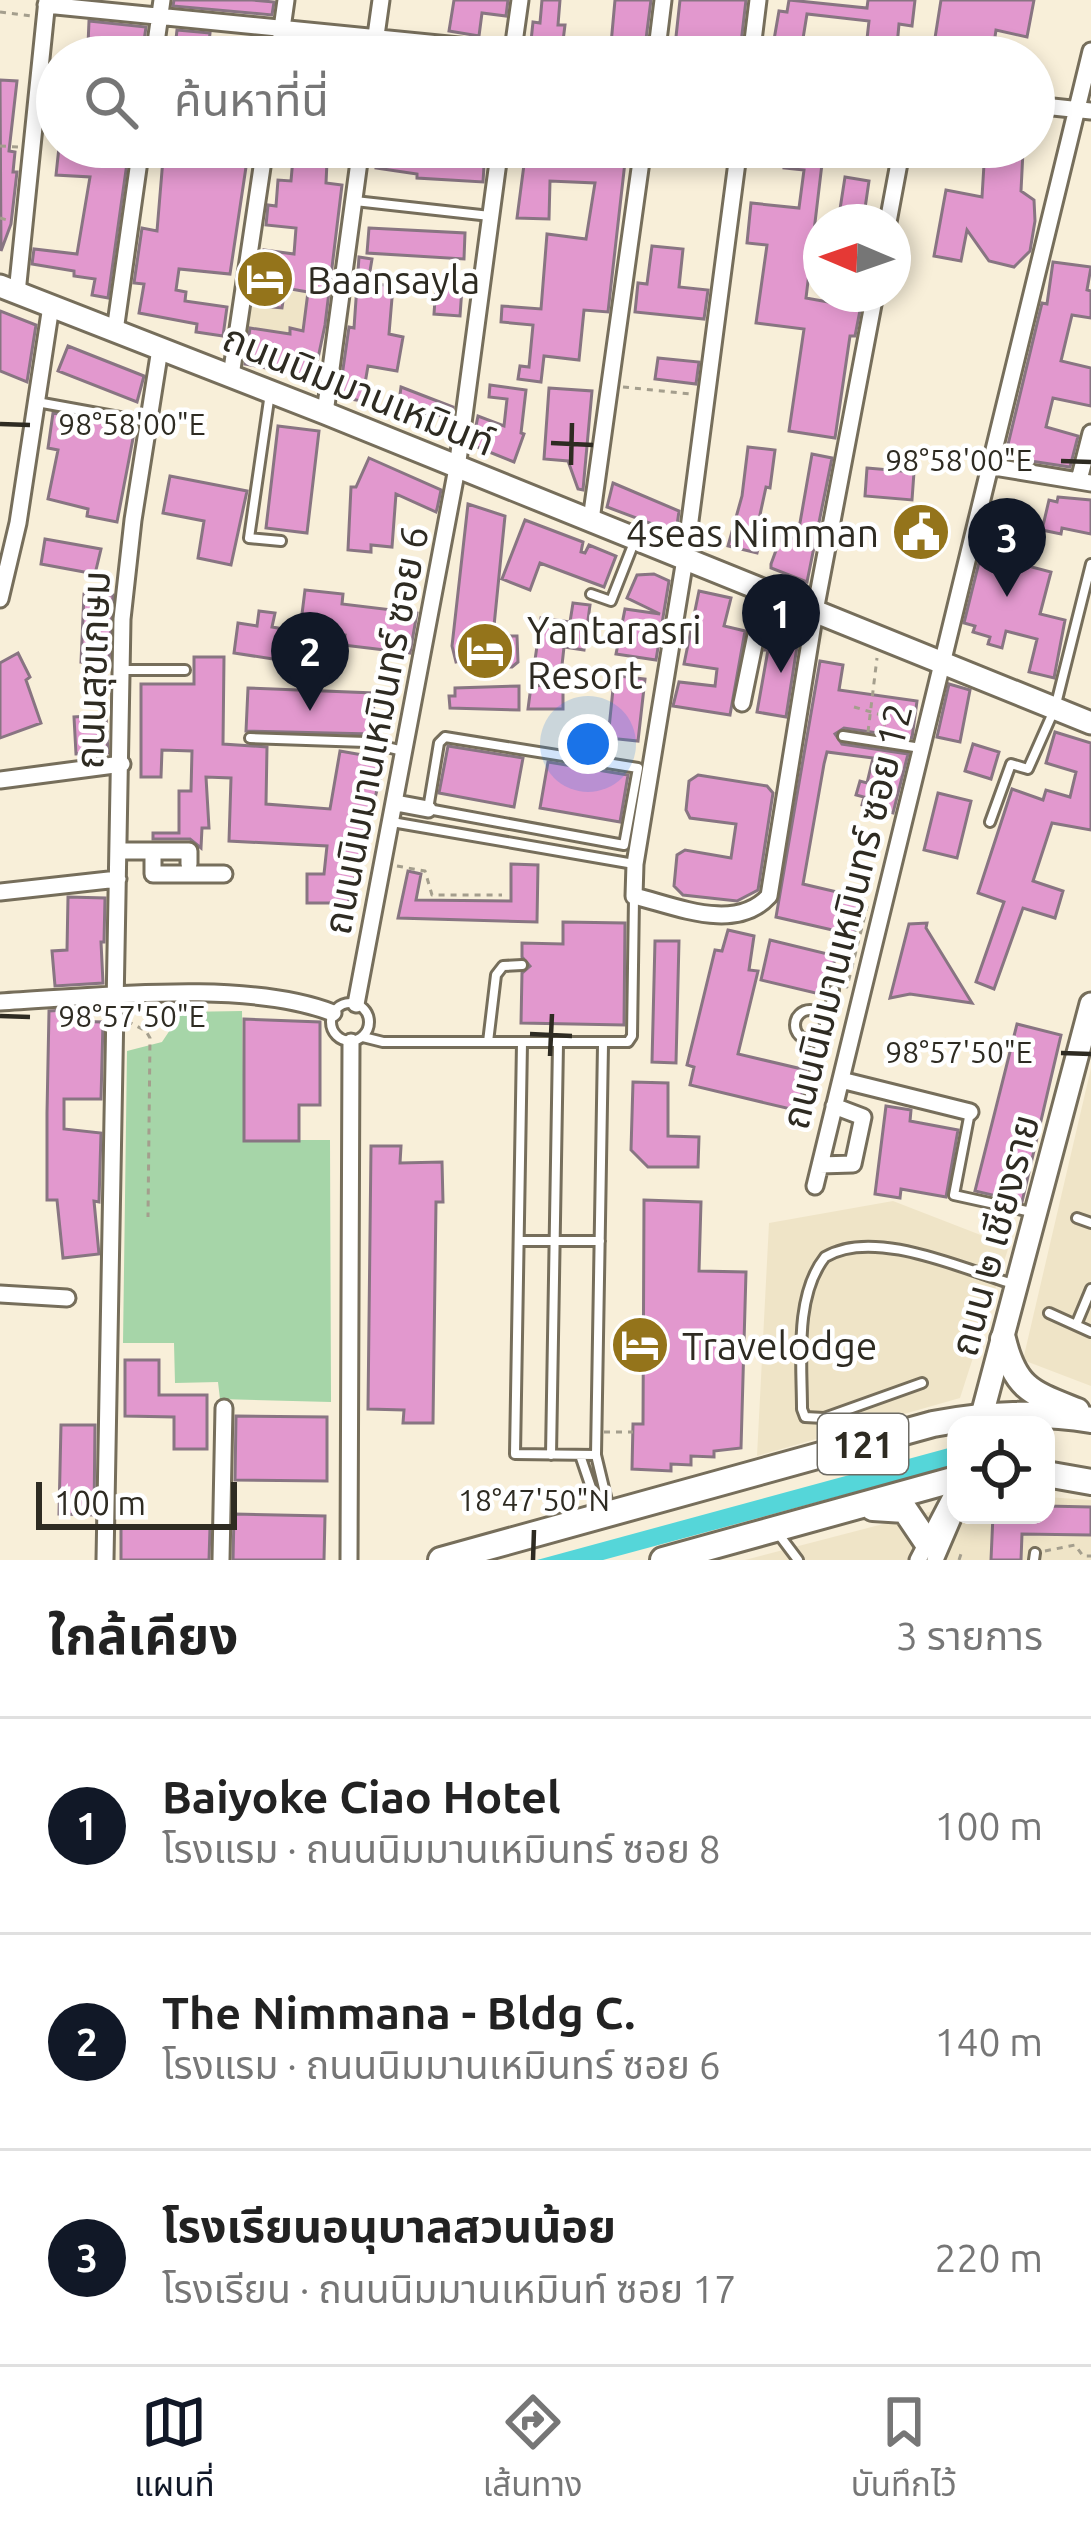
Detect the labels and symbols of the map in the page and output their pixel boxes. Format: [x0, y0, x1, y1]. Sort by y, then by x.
north arrow [803, 204, 911, 312]
hotel icon: Baansayla [234, 248, 296, 310]
place label: Baansayla [307, 258, 480, 301]
street label: ถนนนิมมานเหมินท์ [217, 315, 501, 463]
text: 98°58'00"E [58, 407, 206, 441]
text: 98°58'00"E [885, 443, 1033, 477]
pin: 3 [968, 498, 1046, 597]
public building icon: 4seas Nimman [890, 501, 952, 563]
place label: 4seas Nimman [626, 511, 879, 554]
street label: ถนนนิมมานเหมินทร์ ซอย 6 [314, 522, 436, 938]
street label: ถนนสุขเกษม [67, 570, 120, 770]
pin: 1 [742, 574, 820, 673]
place label: Yantarasri Resort [527, 608, 702, 696]
pin: 2 [271, 612, 349, 711]
hotel icon: Yantarasri Resort [454, 620, 516, 682]
street label: ถนนนิมมานเหมินทร์ ซอย 12 [772, 699, 920, 1133]
your location [558, 714, 618, 774]
text: 98°57'50"E [58, 999, 206, 1033]
text: 98°57'50"E [885, 1035, 1033, 1069]
street label: ถนน ๒ เชียงราย [941, 1110, 1047, 1360]
hotel icon: Travelodge [609, 1314, 671, 1376]
place label: Travelodge [682, 1324, 877, 1367]
road number: 121 [818, 1414, 908, 1474]
scale bar [36, 1476, 237, 1529]
text: 18°47'50"N [458, 1483, 610, 1517]

